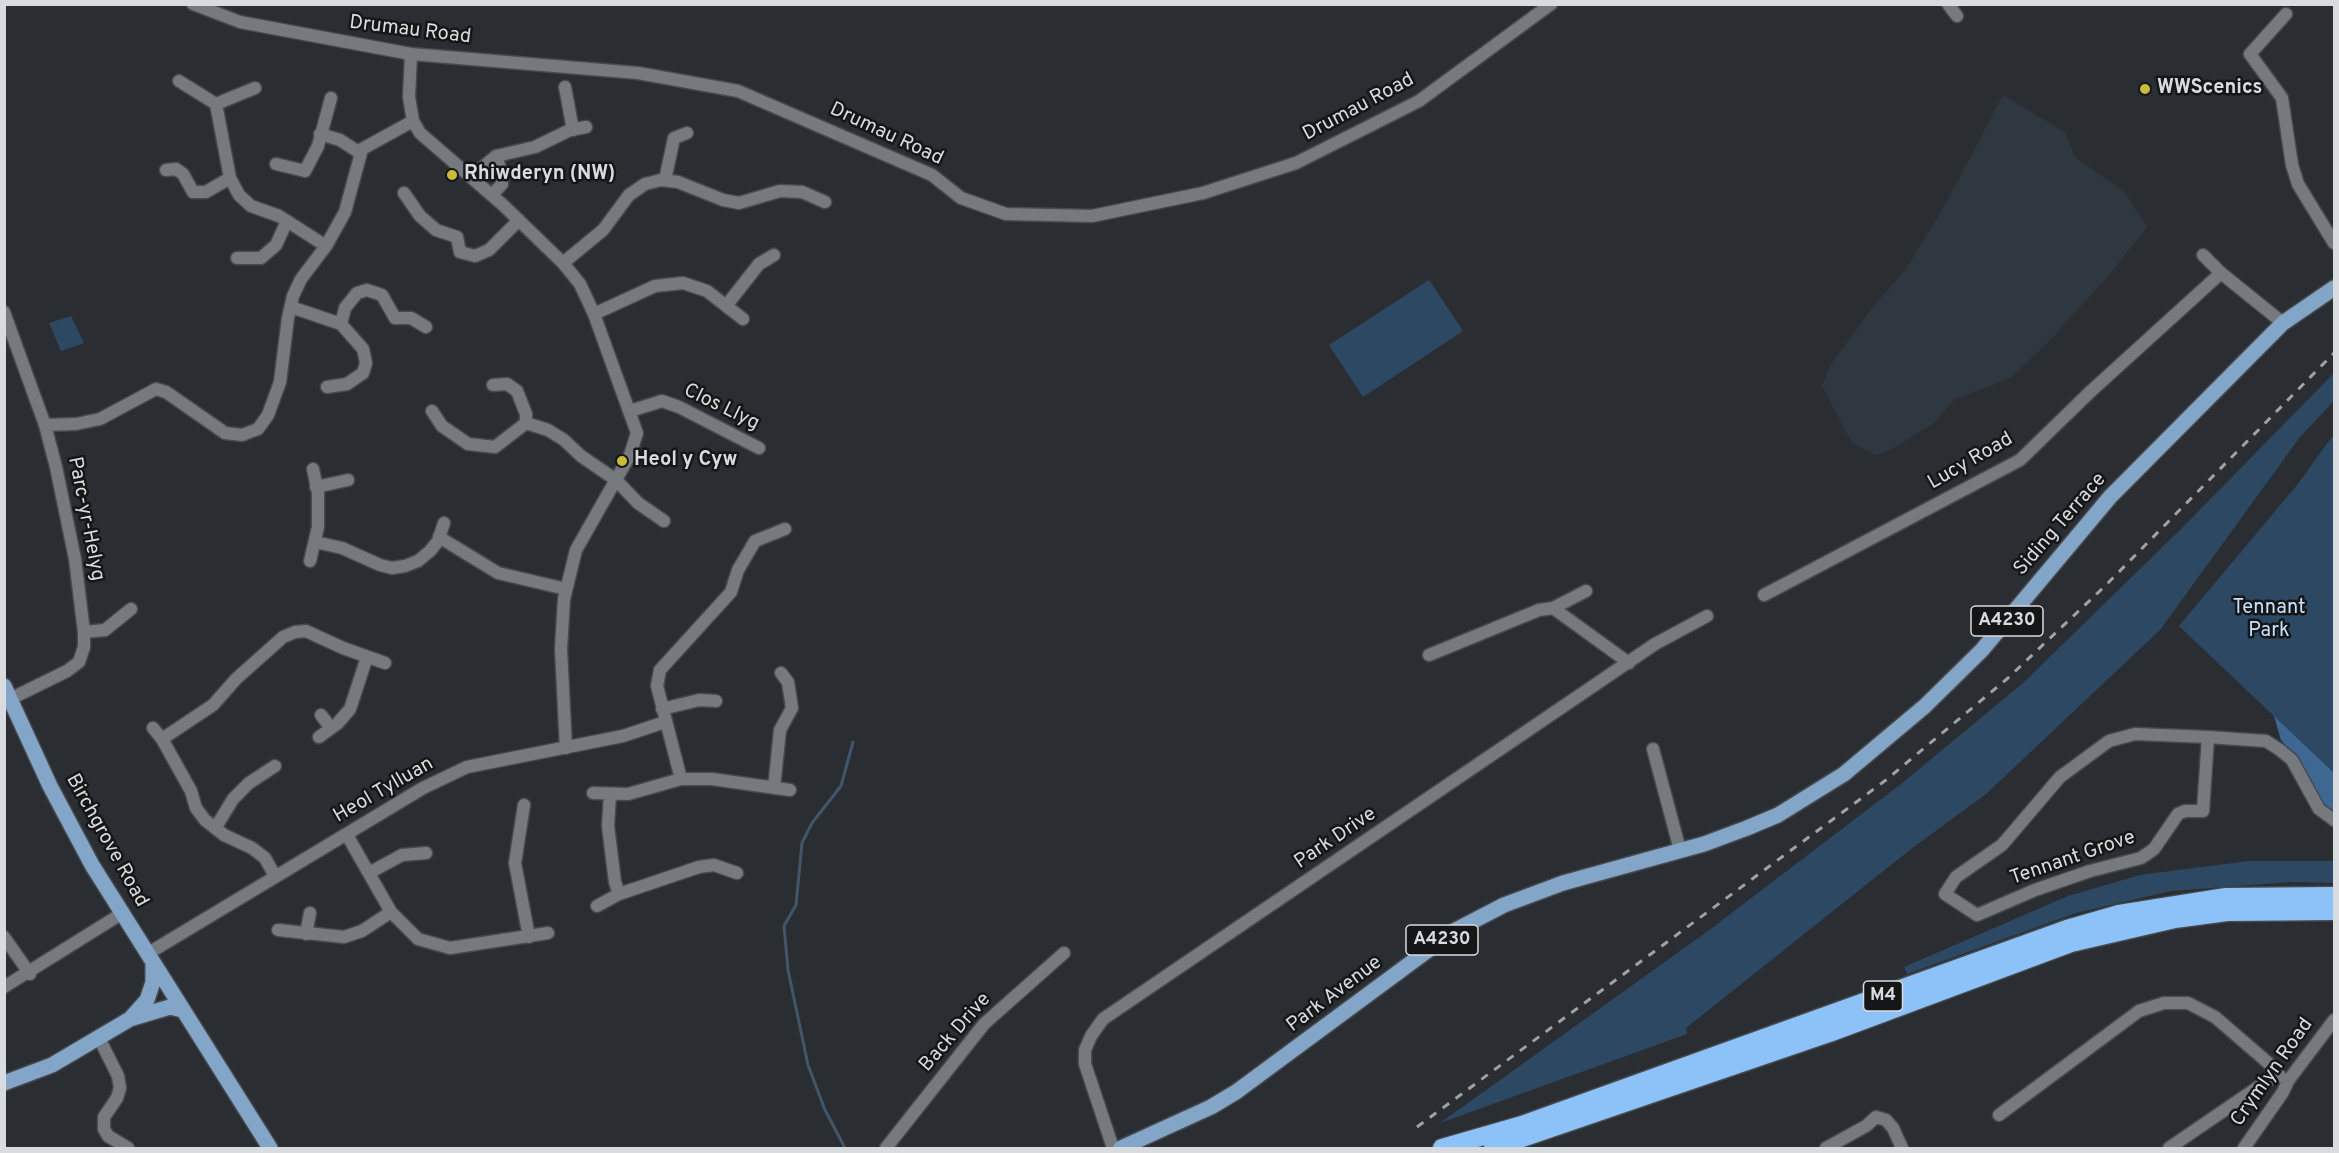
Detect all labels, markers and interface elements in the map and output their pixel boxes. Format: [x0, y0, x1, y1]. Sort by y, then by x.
street label: Drumau Road [348, 12, 472, 50]
street label: Drumau Road [1299, 69, 1419, 147]
place label: WWScenics [2157, 77, 2262, 101]
marker: WWScenics [2138, 82, 2152, 96]
street label: Drumau Road [825, 98, 947, 172]
place label: Rhiwderyn (NW) [464, 163, 615, 187]
marker: Rhiwderyn (NW) [445, 168, 459, 182]
street label: Clos Llyg [679, 379, 763, 437]
street label: Lucy Road [1924, 428, 2018, 496]
place label: Heol y Cyw [634, 449, 737, 473]
marker: Heol y Cyw [615, 454, 629, 468]
street label: Parc-yr-Helyg [61, 455, 109, 583]
street label: Siding Terrace [2010, 469, 2112, 581]
park label: Tennant Park [2233, 597, 2305, 644]
road number: A4230 [1971, 606, 2043, 636]
street label: Heol Tylluan [330, 753, 438, 829]
street label: Birchgrove Road [59, 770, 153, 912]
street label: Park Drive [1291, 803, 1381, 875]
street label: Tennant Grove [2007, 826, 2139, 892]
road number: A4230 [1406, 925, 1478, 955]
street label: Park Avenue [1283, 951, 1387, 1039]
road number: M4 [1864, 981, 1902, 1011]
street label: Back Drive [915, 989, 997, 1077]
street label: Crymlyn Road [2227, 1014, 2319, 1132]

